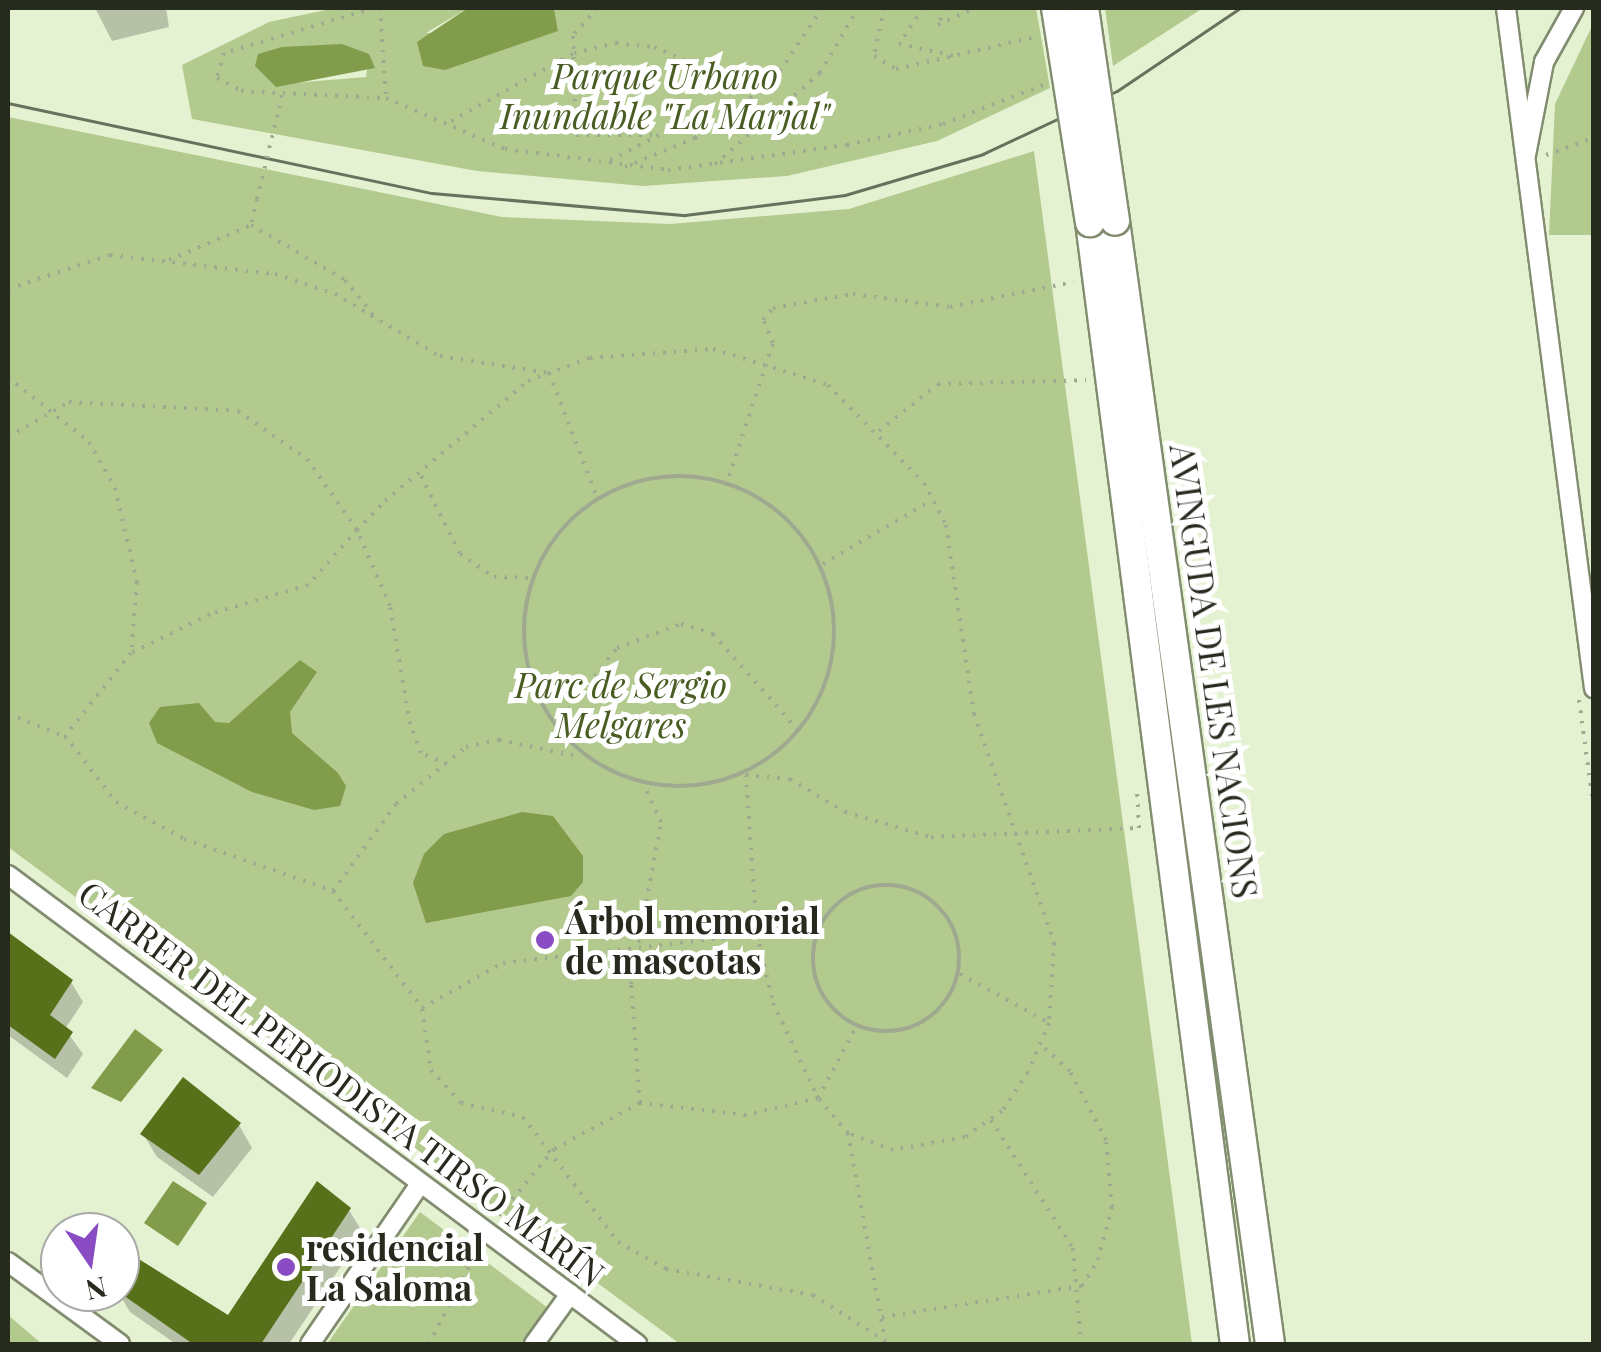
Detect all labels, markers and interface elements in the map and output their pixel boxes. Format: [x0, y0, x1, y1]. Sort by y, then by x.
park label: Parque Urbano Inundable "La Marjal" [500, 54, 830, 136]
street label: AVINGUDA DE LES NACIONS [1162, 441, 1268, 901]
park label: Parc de Sergio Melgares [515, 663, 727, 745]
street label: CARRER DEL PERIODISTA TIRSO MARÍN [70, 871, 614, 1295]
place label: Árbol memorial de mascotas [565, 899, 820, 981]
marker: Árbol memorial de mascotas [534, 929, 556, 951]
north arrow [40, 1212, 140, 1312]
place label: residencial La Saloma [306, 1226, 484, 1308]
marker: residencial La Saloma [275, 1256, 297, 1278]

